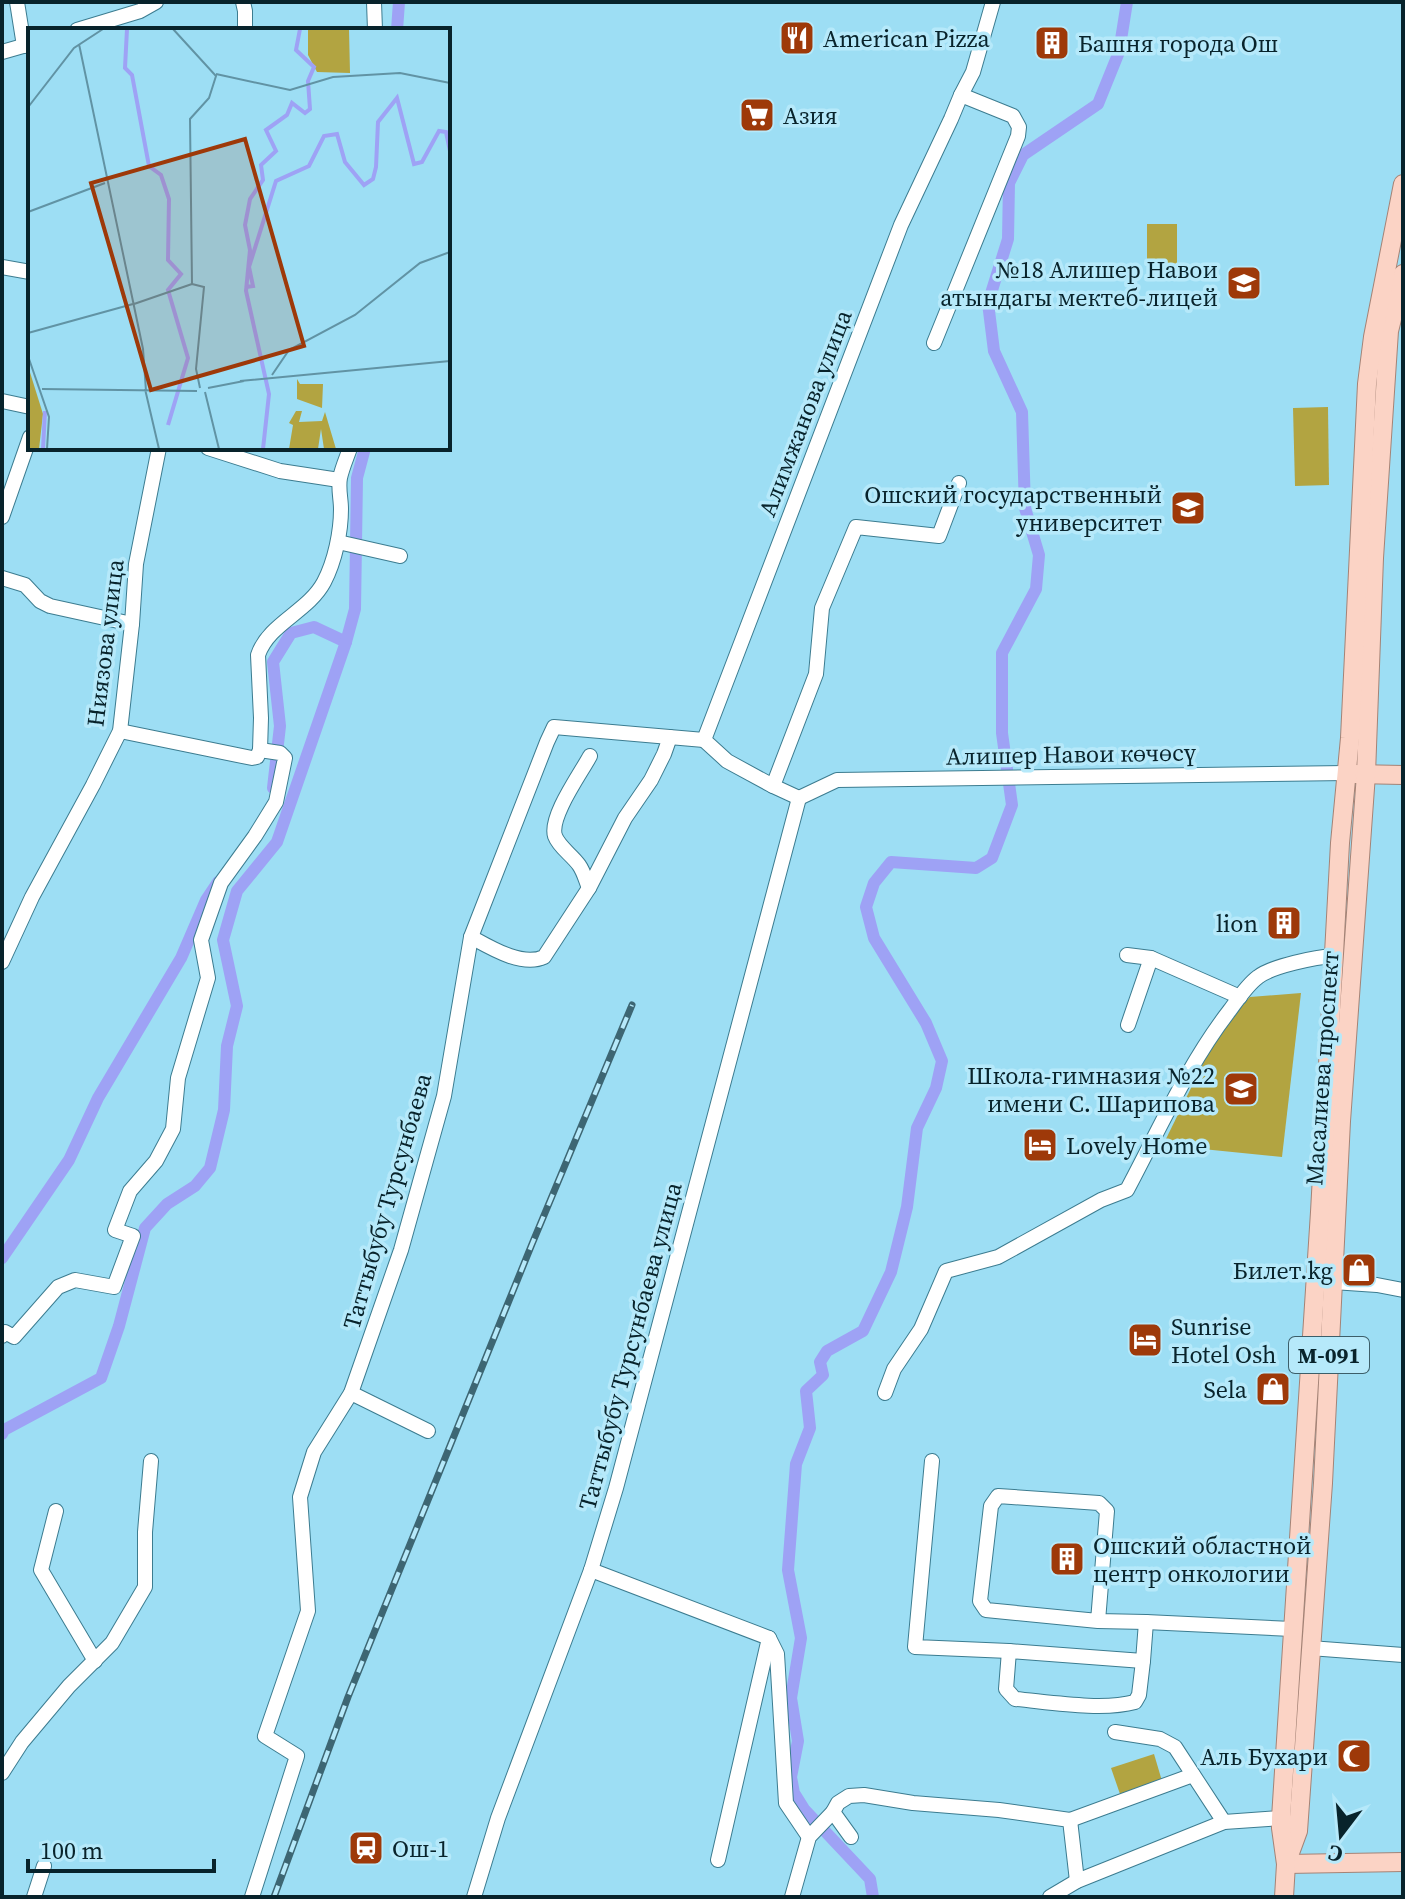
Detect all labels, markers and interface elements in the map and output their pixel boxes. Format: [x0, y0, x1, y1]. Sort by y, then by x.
restaurant icon: American Pizza [778, 19, 816, 57]
place label: American Pizza [823, 22, 990, 55]
building icon: Башня города Ош [1033, 24, 1071, 62]
place label: Башня города Ош [1078, 27, 1278, 60]
inset map [28, 28, 450, 450]
supermarket icon: Азия [738, 96, 776, 134]
place label: Азия [783, 99, 838, 132]
place label: №18 Алишер Навои атындагы мектеб-лицей [940, 253, 1218, 314]
school or university icon: №18 Алишер Навои атындагы мектеб-лицей [1225, 264, 1263, 302]
street label: Алимжанова улица [750, 304, 860, 521]
place label: Ошский государственный университет [864, 478, 1162, 539]
school or university icon: Ошский государственный университет [1169, 489, 1207, 527]
street label: Ниязова улица [78, 557, 132, 729]
street label: Алишер Навои көчөсү [946, 735, 1197, 773]
building icon: lion [1265, 904, 1303, 942]
place label: lion [1216, 907, 1258, 940]
street label: Масалиева проспект [1297, 949, 1347, 1186]
place label: Школа-гимназия №22 имени С. Шарипова [967, 1059, 1216, 1120]
street label: Таттыбубу Турсунбаева [335, 1068, 440, 1333]
school or university icon: Школа-гимназия №22 имени С. Шарипова [1222, 1070, 1260, 1108]
hotel icon: Lovely Home [1021, 1126, 1059, 1164]
place label: Lovely Home [1066, 1129, 1207, 1162]
street label: Таттыбубу Турсунбаева улица [570, 1178, 690, 1514]
shop icon: Билет.kg [1340, 1251, 1378, 1289]
place label: Билет.kg [1233, 1254, 1333, 1287]
place label: Sunrise Hotel Osh [1171, 1310, 1276, 1371]
hotel icon: Sunrise Hotel Osh [1126, 1321, 1164, 1359]
road number: М-091 [1289, 1337, 1369, 1373]
shop icon: Sela [1254, 1370, 1292, 1408]
place label: Sela [1204, 1373, 1248, 1406]
place label: Ошский областной центр онкологии [1093, 1529, 1312, 1590]
building icon: Ошский областной центр онкологии [1048, 1540, 1086, 1578]
mosque icon: Аль Бухари [1335, 1737, 1373, 1775]
place label: Аль Бухари [1200, 1740, 1328, 1773]
north arrow [1301, 1795, 1381, 1875]
scale bar [28, 1823, 214, 1873]
station icon: Ош-1 [347, 1829, 385, 1867]
place label: Ош-1 [392, 1832, 449, 1865]
text: 100 m [40, 1834, 103, 1867]
text: С [1324, 1838, 1346, 1871]

